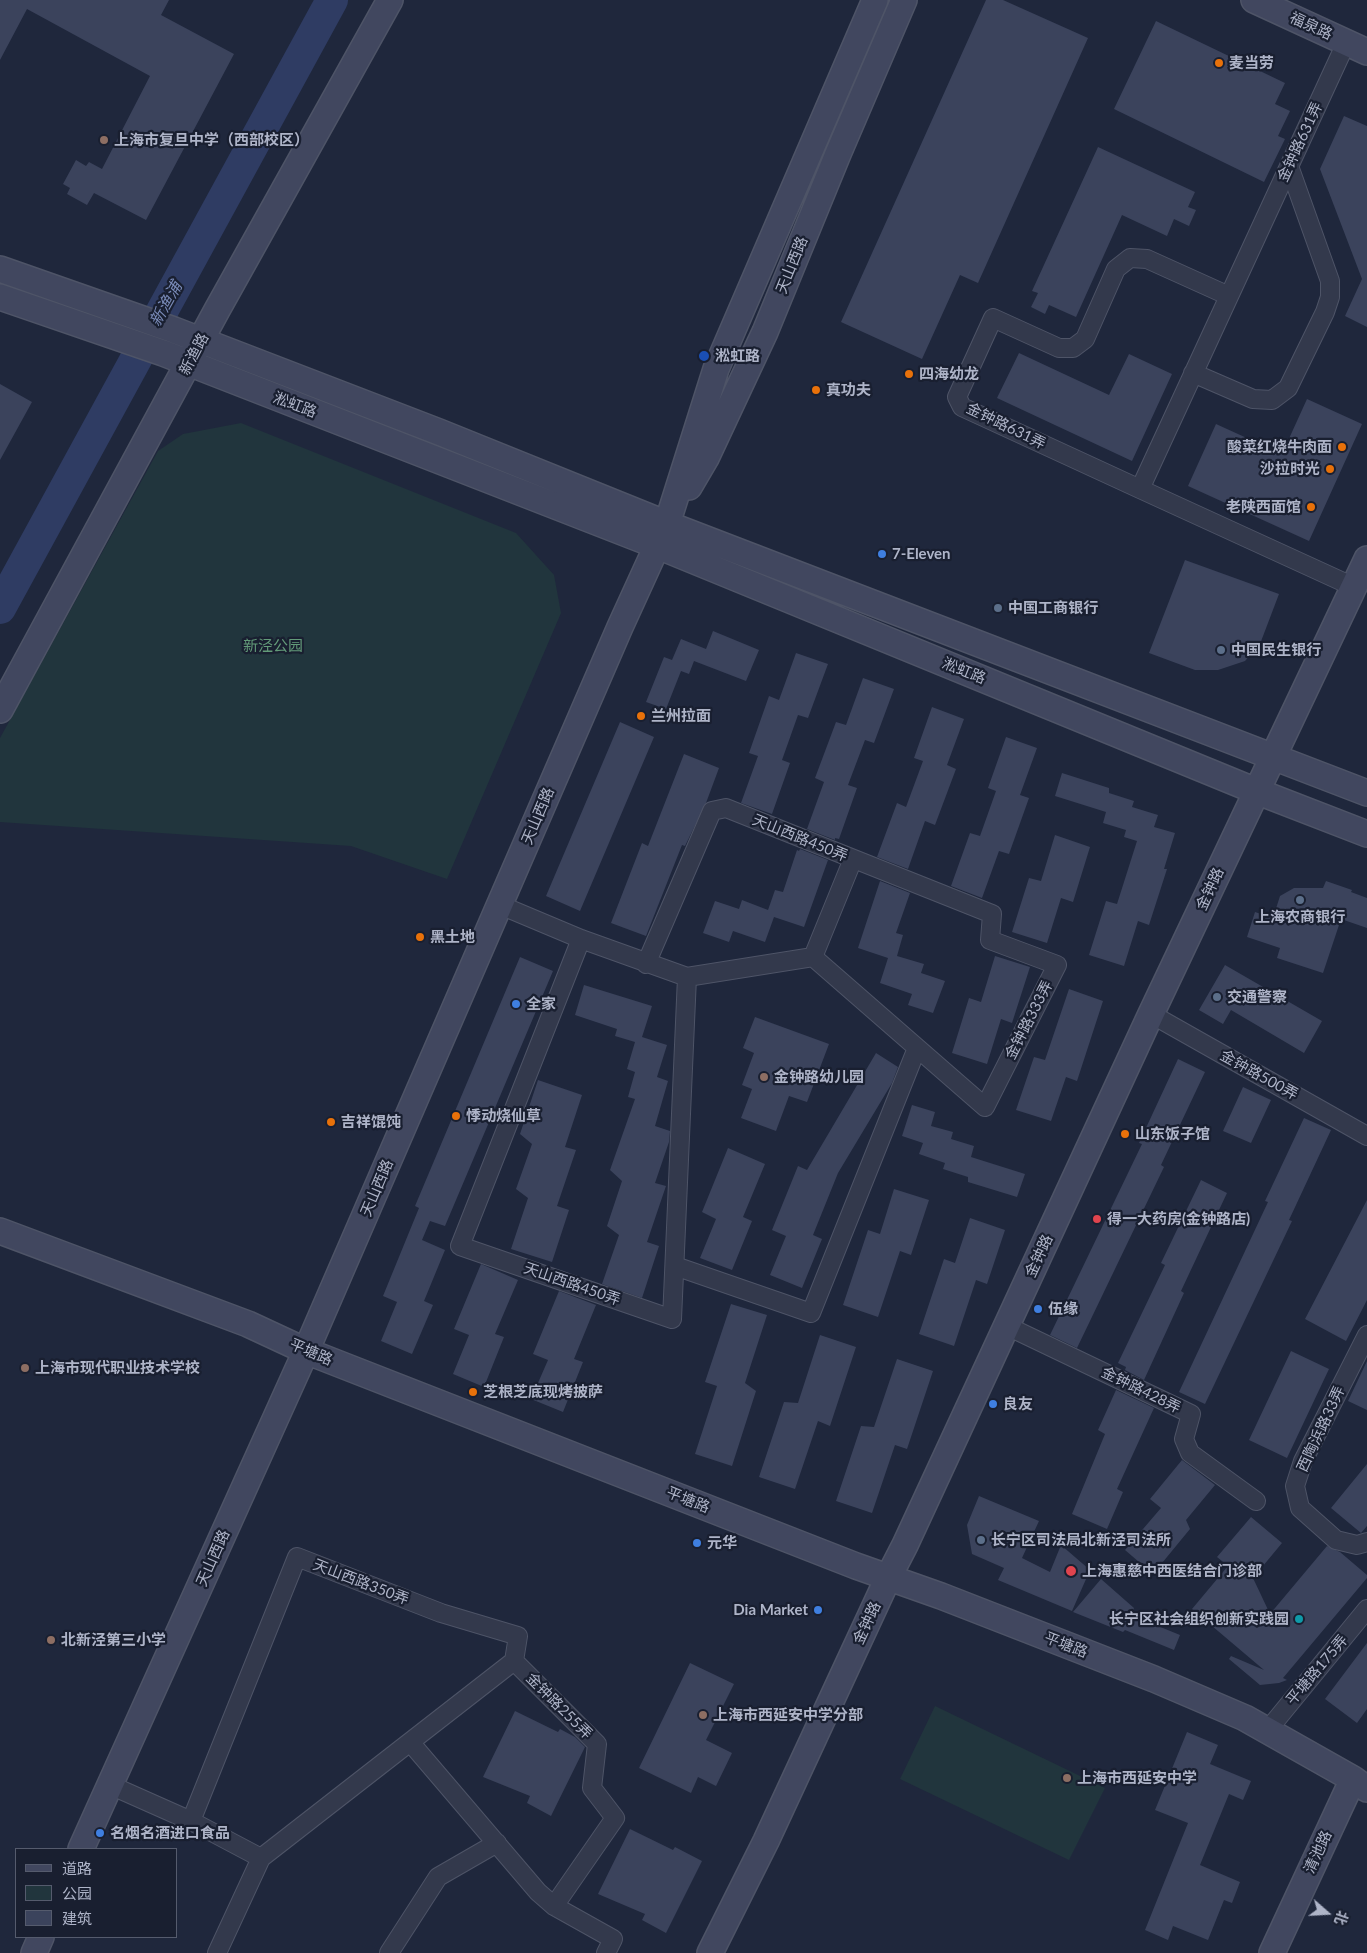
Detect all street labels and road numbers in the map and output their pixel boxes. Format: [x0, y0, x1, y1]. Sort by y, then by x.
street label: 福泉路 [1287, 8, 1335, 44]
street label: 金钟路631弄 [1274, 99, 1326, 185]
street label: 天山西路 [772, 234, 812, 296]
street label: 新渔路 [175, 330, 213, 378]
street label: 淞虹路 [271, 389, 319, 421]
street label: 金钟路631弄 [963, 399, 1049, 453]
street label: 淞虹路 [940, 654, 988, 688]
street label: 天山西路 [518, 785, 558, 847]
street label: 天山西路450弄 [750, 811, 850, 865]
street label: 金钟路 [1192, 865, 1228, 913]
street label: 金钟路333弄 [1001, 978, 1057, 1062]
street label: 金钟路500弄 [1217, 1046, 1301, 1104]
street label: 天山西路 [357, 1157, 397, 1219]
street label: 金钟路 [1021, 1232, 1057, 1280]
street label: 天山西路450弄 [521, 1259, 623, 1309]
street label: 平塘路 [287, 1335, 335, 1369]
street label: 金钟路428弄 [1098, 1363, 1184, 1417]
street label: 西陶浜路33弄 [1293, 1383, 1349, 1475]
street label: 平塘路 [664, 1483, 712, 1517]
street label: 天山西路 [193, 1527, 233, 1589]
street label: 天山西路350弄 [311, 1555, 411, 1609]
street label: 金钟路 [849, 1599, 885, 1647]
street label: 平塘路 [1042, 1629, 1090, 1661]
street label: 平塘路175弄 [1282, 1631, 1352, 1709]
street label: 金钟路255弄 [522, 1669, 596, 1743]
street label: 清池路 [1300, 1828, 1336, 1876]

